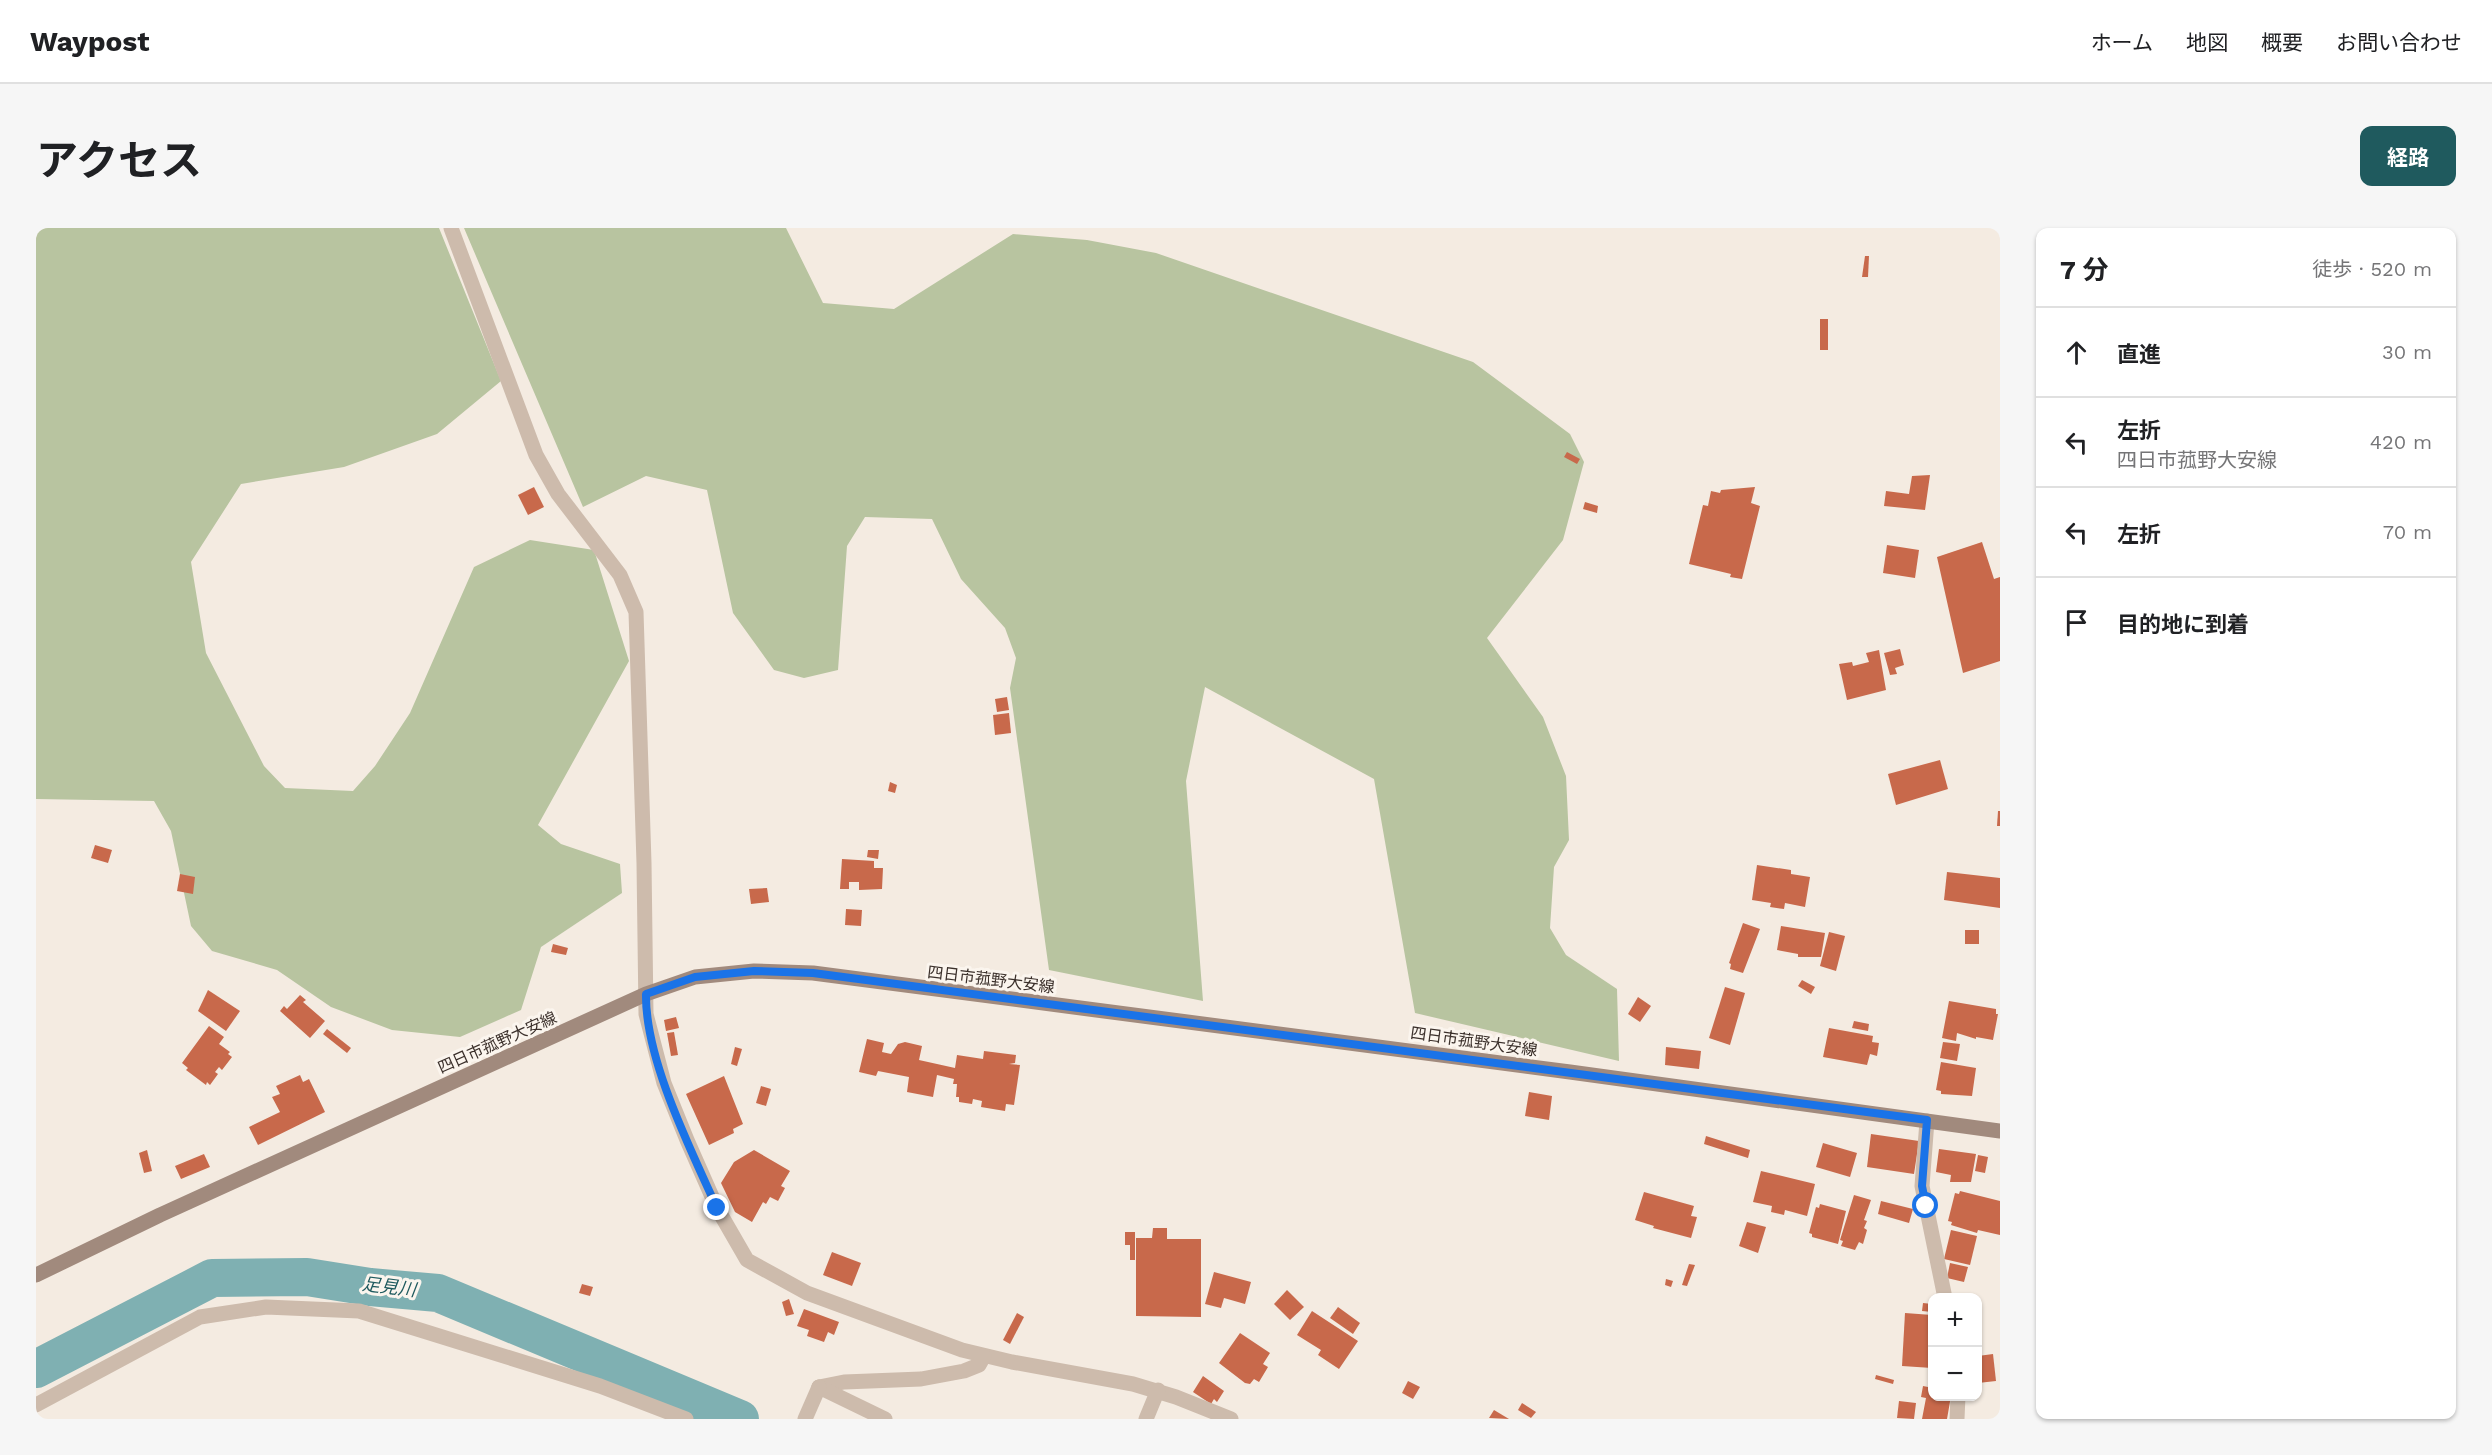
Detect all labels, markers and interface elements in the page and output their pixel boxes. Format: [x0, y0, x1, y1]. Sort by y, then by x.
text: Waypost [30, 25, 149, 58]
text: ホーム [2091, 30, 2153, 55]
text: 地図 [2186, 30, 2228, 55]
text: 概要 [2261, 30, 2303, 55]
text: お問い合わせ [2336, 30, 2462, 55]
button: 経路 [2360, 126, 2456, 186]
text: アクセス [36, 136, 202, 185]
text: 7 分 [2060, 255, 2109, 285]
text: 徒歩 · 520 m [2312, 257, 2432, 281]
icon: ahead [2060, 336, 2093, 369]
text: 30 m [2382, 340, 2432, 364]
text: 直進 [2117, 342, 2161, 367]
text: 左折 [2117, 418, 2161, 443]
icon: left [2060, 426, 2093, 459]
text: 420 m [2370, 430, 2432, 454]
text: 四日市菰野大安線 [2117, 448, 2277, 472]
icon: left [2060, 516, 2093, 549]
text: 70 m [2383, 520, 2432, 544]
text: 左折 [2117, 522, 2161, 547]
icon: arrive [2060, 606, 2093, 639]
text: 目的地に到着 [2117, 612, 2249, 637]
street label: 四日市菰野大安線 [926, 962, 1056, 997]
street label: 四日市菰野大安線 [435, 1008, 560, 1077]
street label: 四日市菰野大安線 [1409, 1023, 1539, 1060]
route start [1912, 1192, 1938, 1218]
route end [703, 1194, 729, 1220]
water label: 足見川 [361, 1273, 419, 1300]
map controls [1928, 1293, 1982, 1401]
button: + [1928, 1293, 1982, 1347]
button: − [1928, 1347, 1982, 1401]

